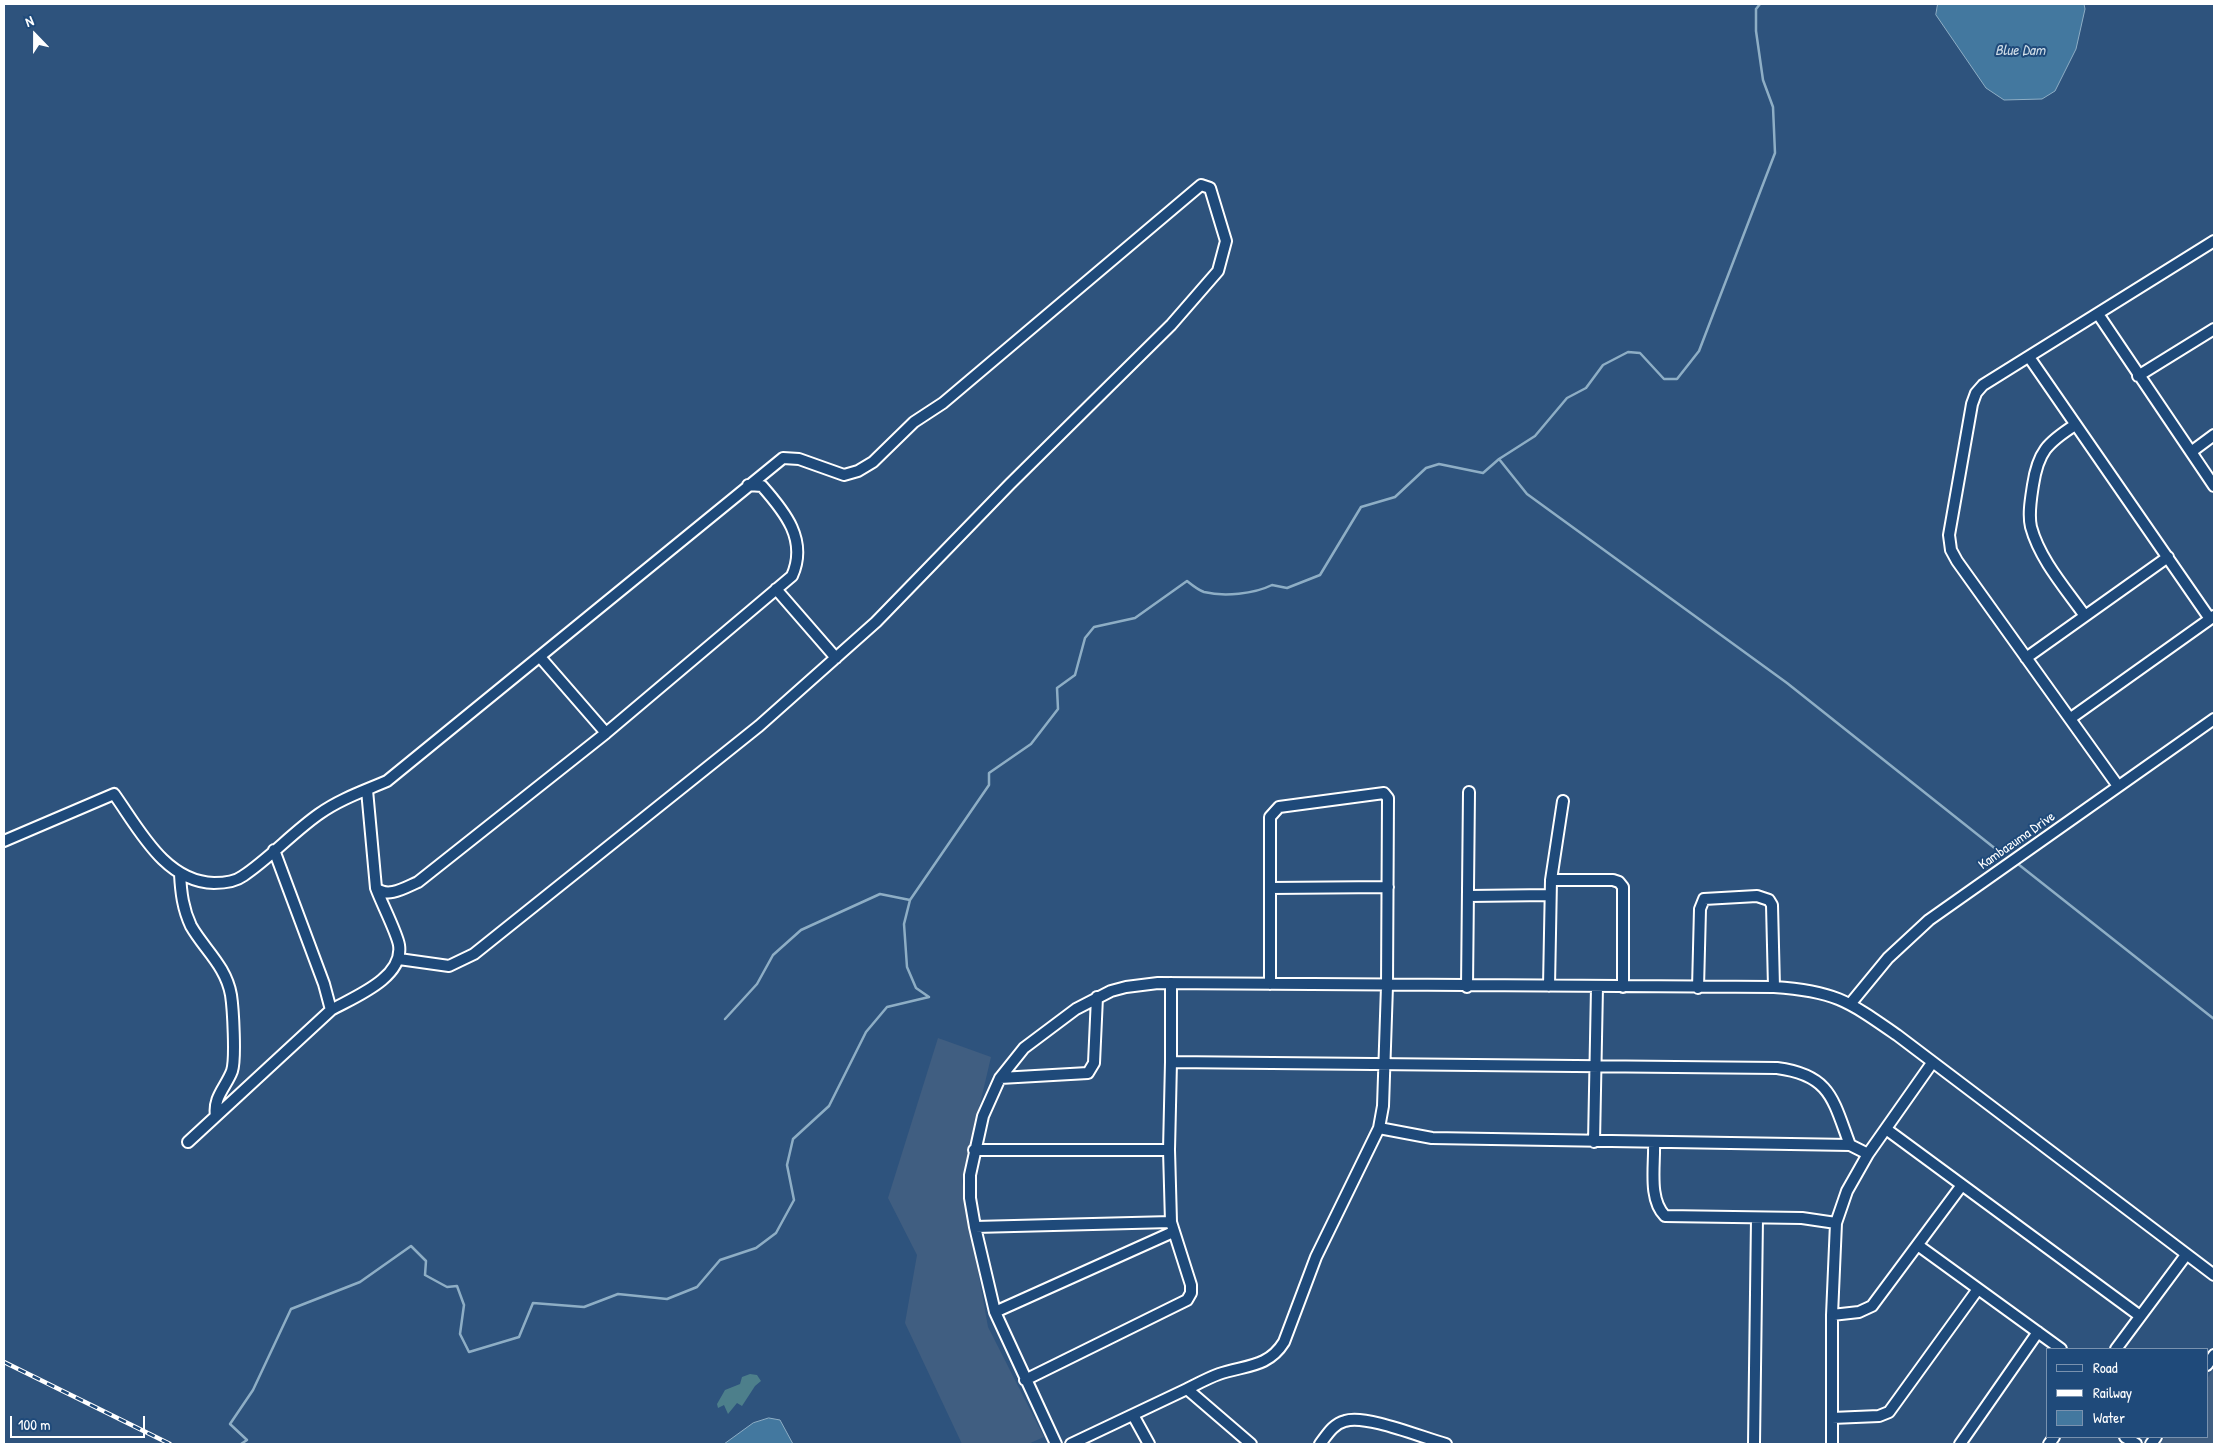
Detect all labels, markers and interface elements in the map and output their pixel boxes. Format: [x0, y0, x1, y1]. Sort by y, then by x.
north arrow [10, 10, 60, 60]
text: N [22, 10, 36, 31]
water label: Blue Dam [1995, 42, 2045, 60]
street label: Kambazuma Drive [1975, 808, 2059, 874]
legend [2046, 1348, 2208, 1438]
text: Road [2093, 1357, 2118, 1378]
text: Railway [2093, 1382, 2132, 1403]
scale bar [12, 1406, 148, 1438]
text: Water [2093, 1407, 2125, 1428]
text: 100 m [18, 1414, 51, 1435]

